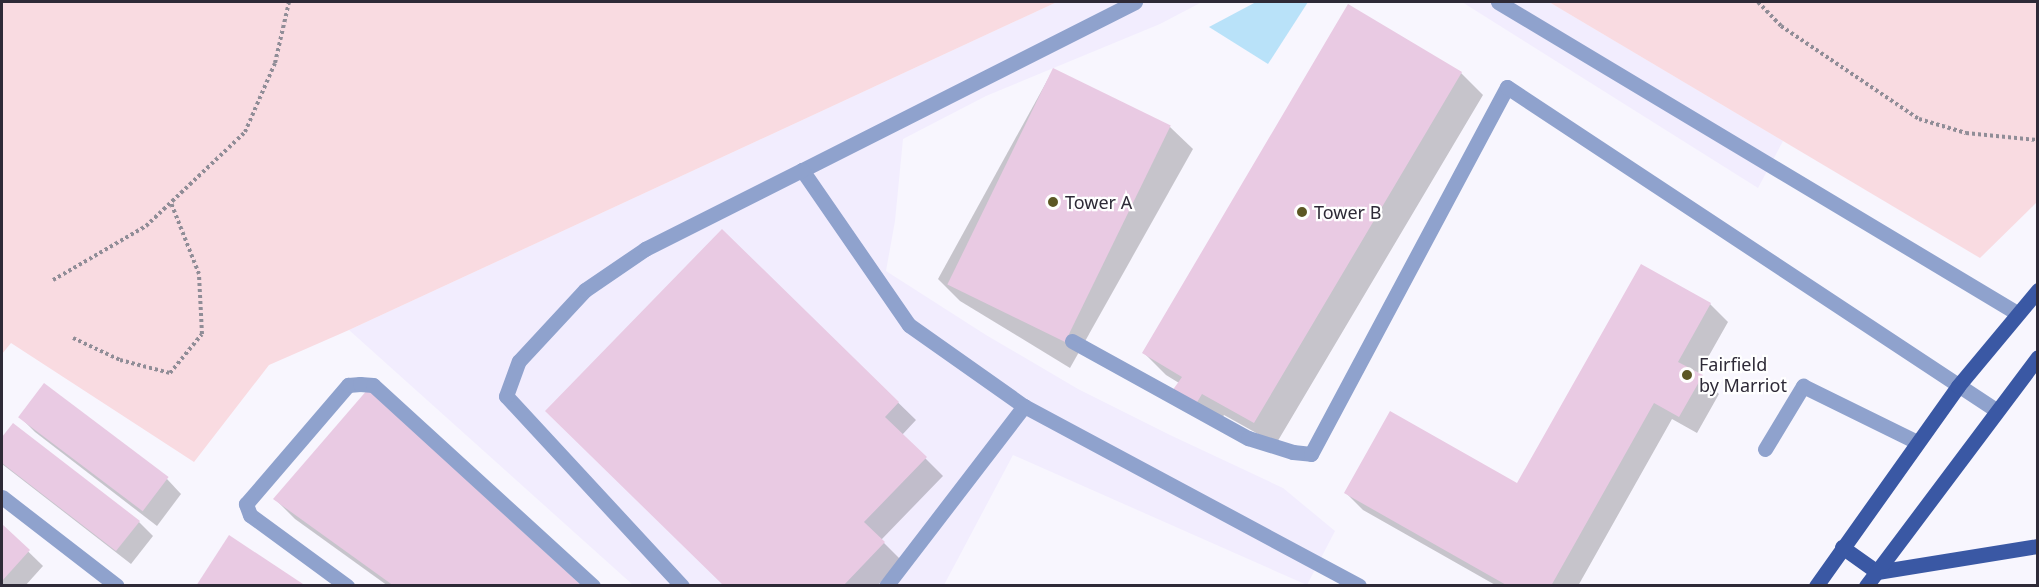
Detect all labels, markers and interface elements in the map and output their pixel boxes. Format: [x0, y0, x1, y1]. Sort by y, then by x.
place label: Tower A [1065, 191, 1132, 213]
marker: Tower A [1046, 195, 1060, 209]
place label: Tower B [1314, 201, 1381, 223]
marker: Tower B [1295, 205, 1309, 219]
place label: Fairfield by Marriot [1699, 354, 1787, 397]
marker: Fairfield by Marriot [1680, 368, 1694, 382]

